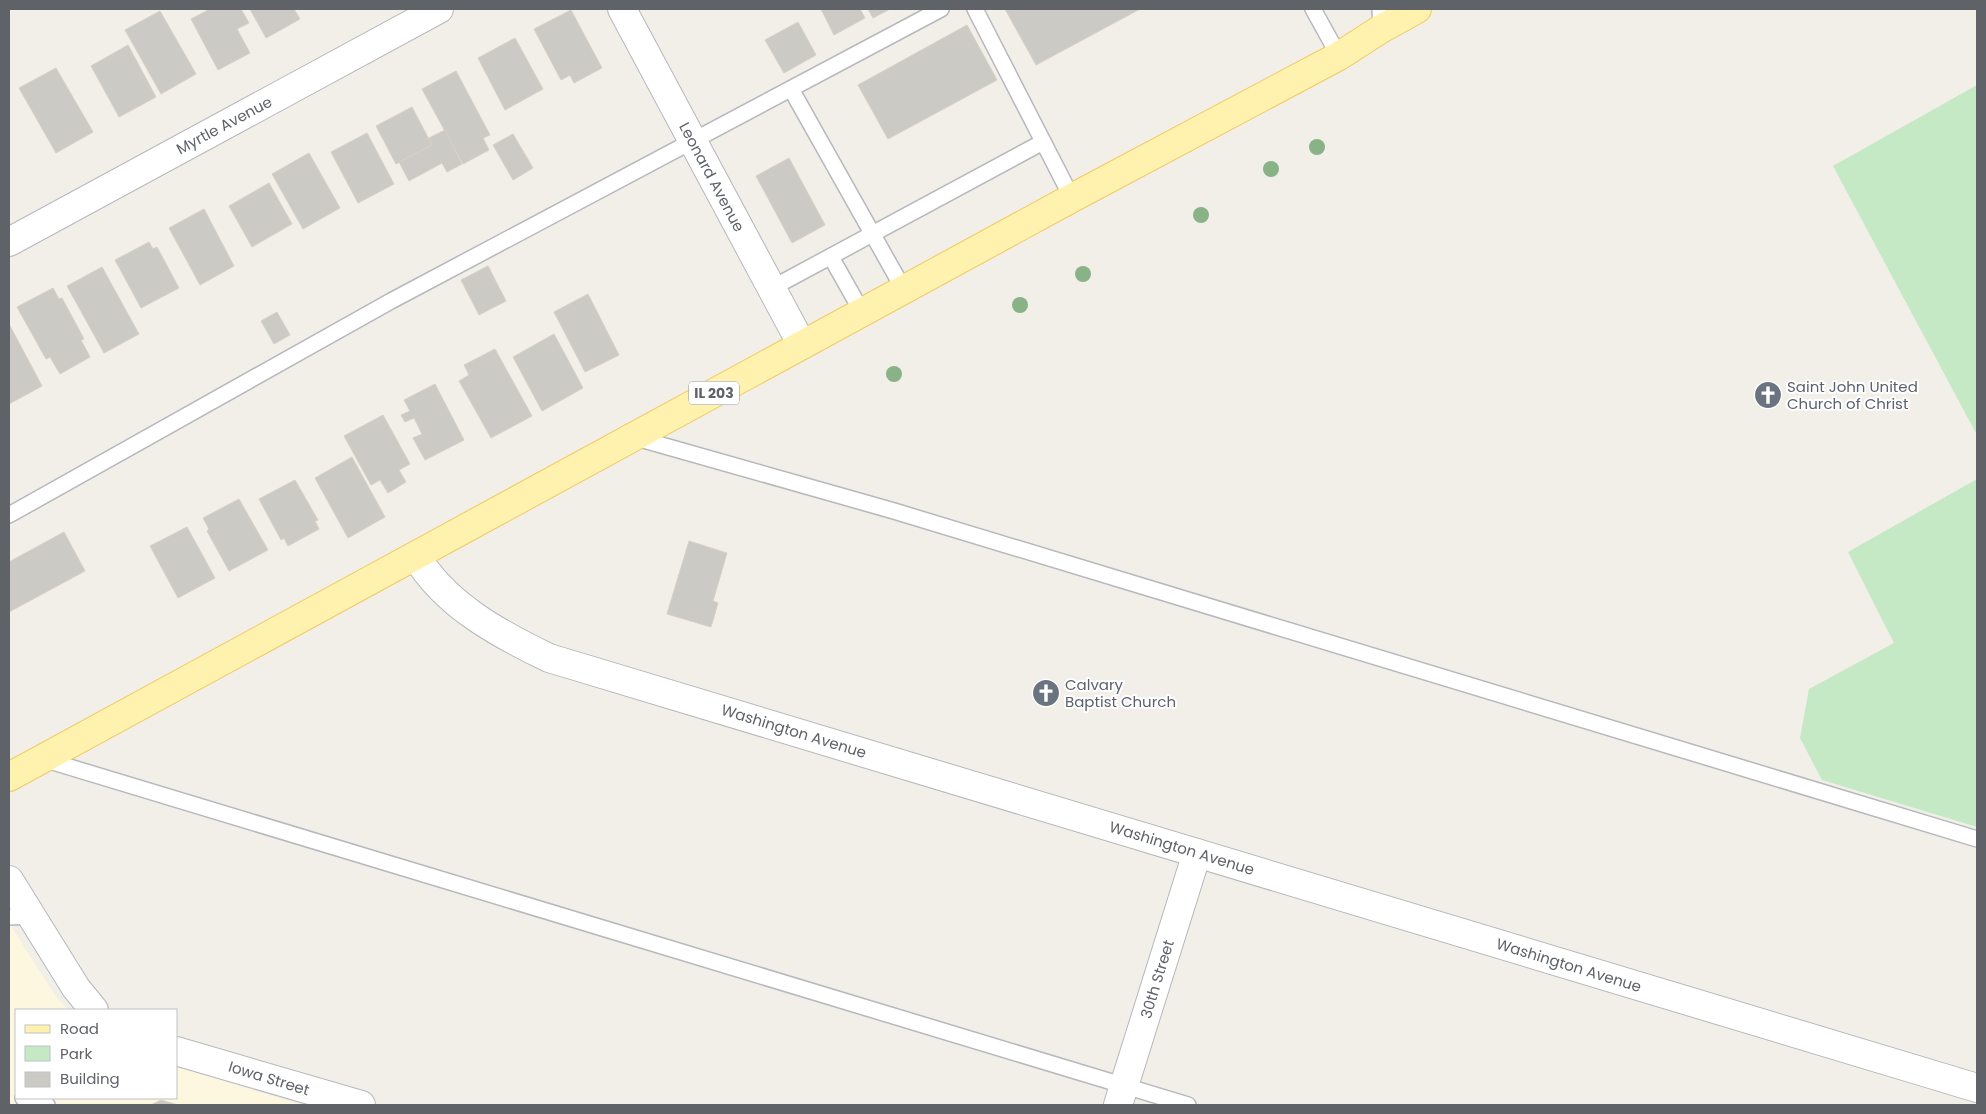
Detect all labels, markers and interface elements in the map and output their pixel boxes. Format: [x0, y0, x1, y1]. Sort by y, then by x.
street label: Myrtle Avenue [172, 91, 276, 159]
street label: Leonard Avenue [674, 119, 750, 235]
place label: Saint John United Church of Christ [1787, 376, 1918, 414]
church icon: Saint John United Church of Christ [1753, 380, 1783, 410]
road number: IL 203 [689, 382, 739, 404]
place label: Calvary Baptist Church [1065, 674, 1176, 712]
church icon: Calvary Baptist Church [1031, 678, 1061, 708]
street label: Washington Avenue [719, 699, 869, 763]
street label: Washington Avenue [1107, 816, 1257, 880]
street label: Washington Avenue [1494, 933, 1644, 997]
street label: 30th Street [1135, 937, 1179, 1021]
legend [15, 1009, 178, 1099]
text: Road [60, 1018, 99, 1039]
text: Park [60, 1043, 92, 1064]
street label: Iowa Street [226, 1056, 312, 1100]
text: Building [60, 1068, 120, 1089]

